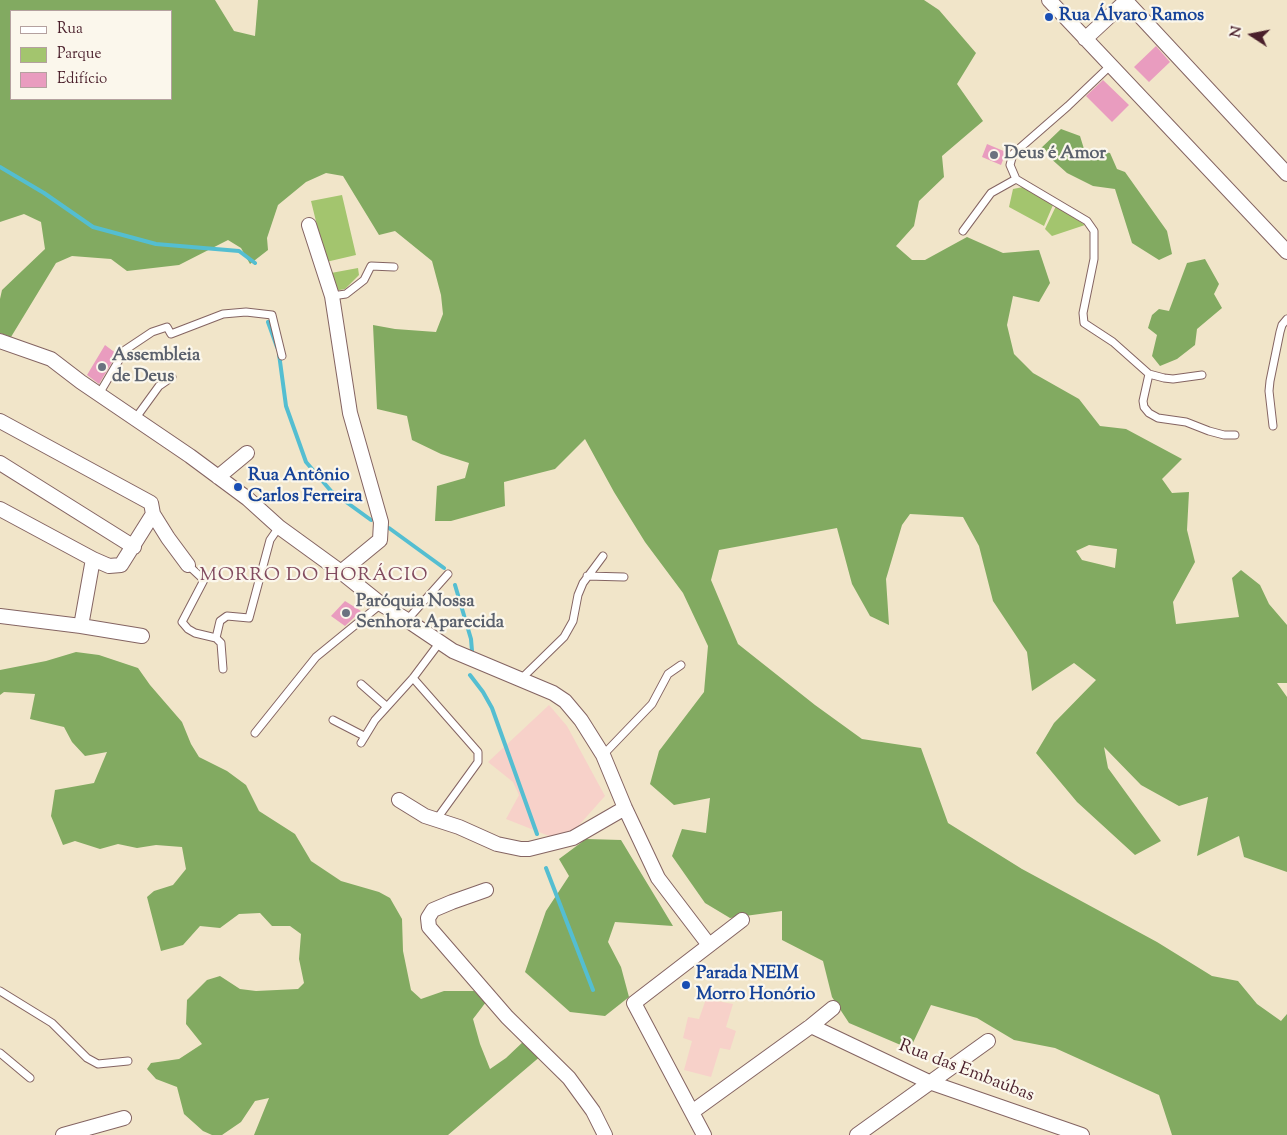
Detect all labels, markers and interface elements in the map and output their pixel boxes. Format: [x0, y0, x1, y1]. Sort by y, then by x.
place label: Rua Álvaro Ramos [1059, 6, 1204, 28]
legend [10, 10, 172, 100]
north arrow [1227, 10, 1277, 60]
marker: Rua Álvaro Ramos [1043, 11, 1055, 23]
text: Rua [57, 19, 83, 40]
text: N [1226, 25, 1248, 40]
text: Parque [57, 44, 101, 65]
text: Edifício [57, 69, 107, 90]
place label: Deus é Amor [1004, 144, 1106, 166]
marker: Deus é Amor [988, 149, 1000, 161]
place label: Assembleia de Deus [112, 346, 200, 388]
marker: Assembleia de Deus [96, 361, 108, 373]
place label: Rua Antônio Carlos Ferreira [248, 466, 363, 508]
marker: Rua Antônio Carlos Ferreira [232, 481, 244, 493]
district label: MORRO DO HORÁCIO [198, 566, 430, 588]
place label: Paróquia Nossa Senhora Aparecida [356, 592, 504, 634]
marker: Paróquia Nossa Senhora Aparecida [340, 607, 352, 619]
place label: Parada NEIM Morro Honório [696, 964, 815, 1006]
marker: Parada NEIM Morro Honório [680, 979, 692, 991]
street label: Rua das Embaúbas [895, 1036, 1037, 1108]

